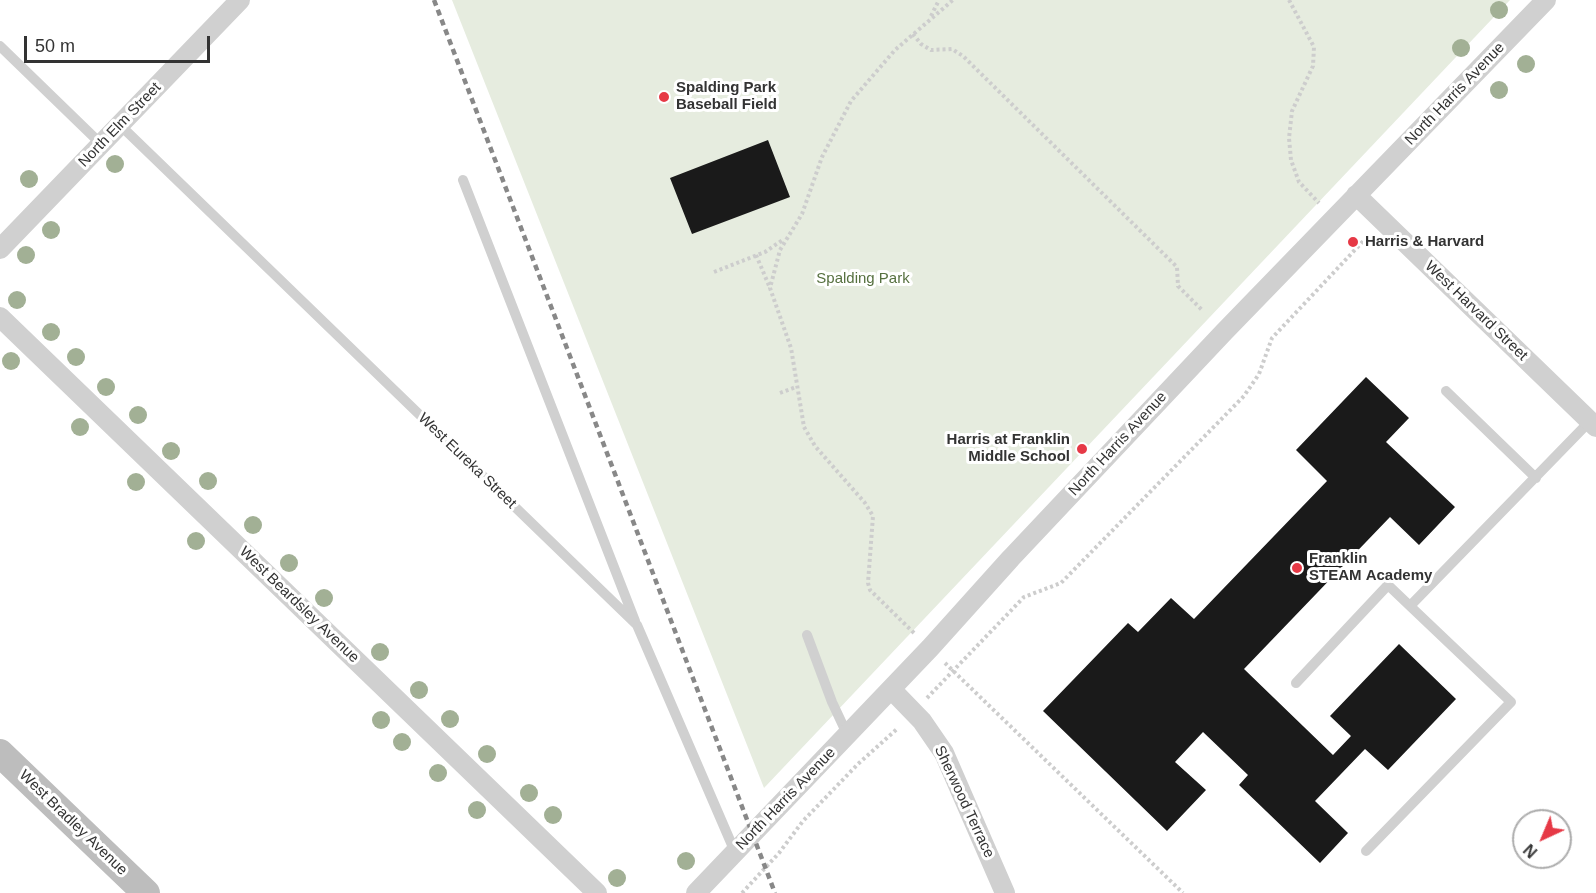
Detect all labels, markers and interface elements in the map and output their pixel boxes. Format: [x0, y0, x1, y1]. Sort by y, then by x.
scale bar [27, 24, 213, 62]
text: 50 m [35, 36, 75, 56]
street label: North Harris Avenue [1401, 39, 1509, 149]
street label: North Elm Street [75, 79, 165, 171]
place label: Spalding Park Baseball Field [676, 79, 777, 114]
marker: Spalding Park Baseball Field [657, 90, 671, 104]
place label: Harris & Harvard [1365, 233, 1484, 251]
marker: Harris & Harvard [1346, 235, 1360, 249]
street label: West Harvard Street [1421, 257, 1531, 365]
park label: Spalding Park [816, 270, 910, 288]
street label: North Harris Avenue [1065, 388, 1171, 500]
street label: West Eureka Street [414, 409, 520, 513]
place label: Harris at Franklin Middle School [947, 431, 1070, 466]
marker: Harris at Franklin Middle School [1075, 442, 1089, 456]
street label: West Beardsley Avenue [235, 543, 363, 667]
place label: Franklin STEAM Academy [1309, 550, 1432, 585]
marker: Franklin STEAM Academy [1290, 561, 1304, 575]
street label: Sherwood Terrace [930, 743, 998, 861]
street label: North Harris Avenue [732, 744, 840, 854]
street label: West Bradley Avenue [15, 767, 131, 879]
north arrow [1512, 809, 1572, 869]
text: N [1520, 841, 1541, 861]

